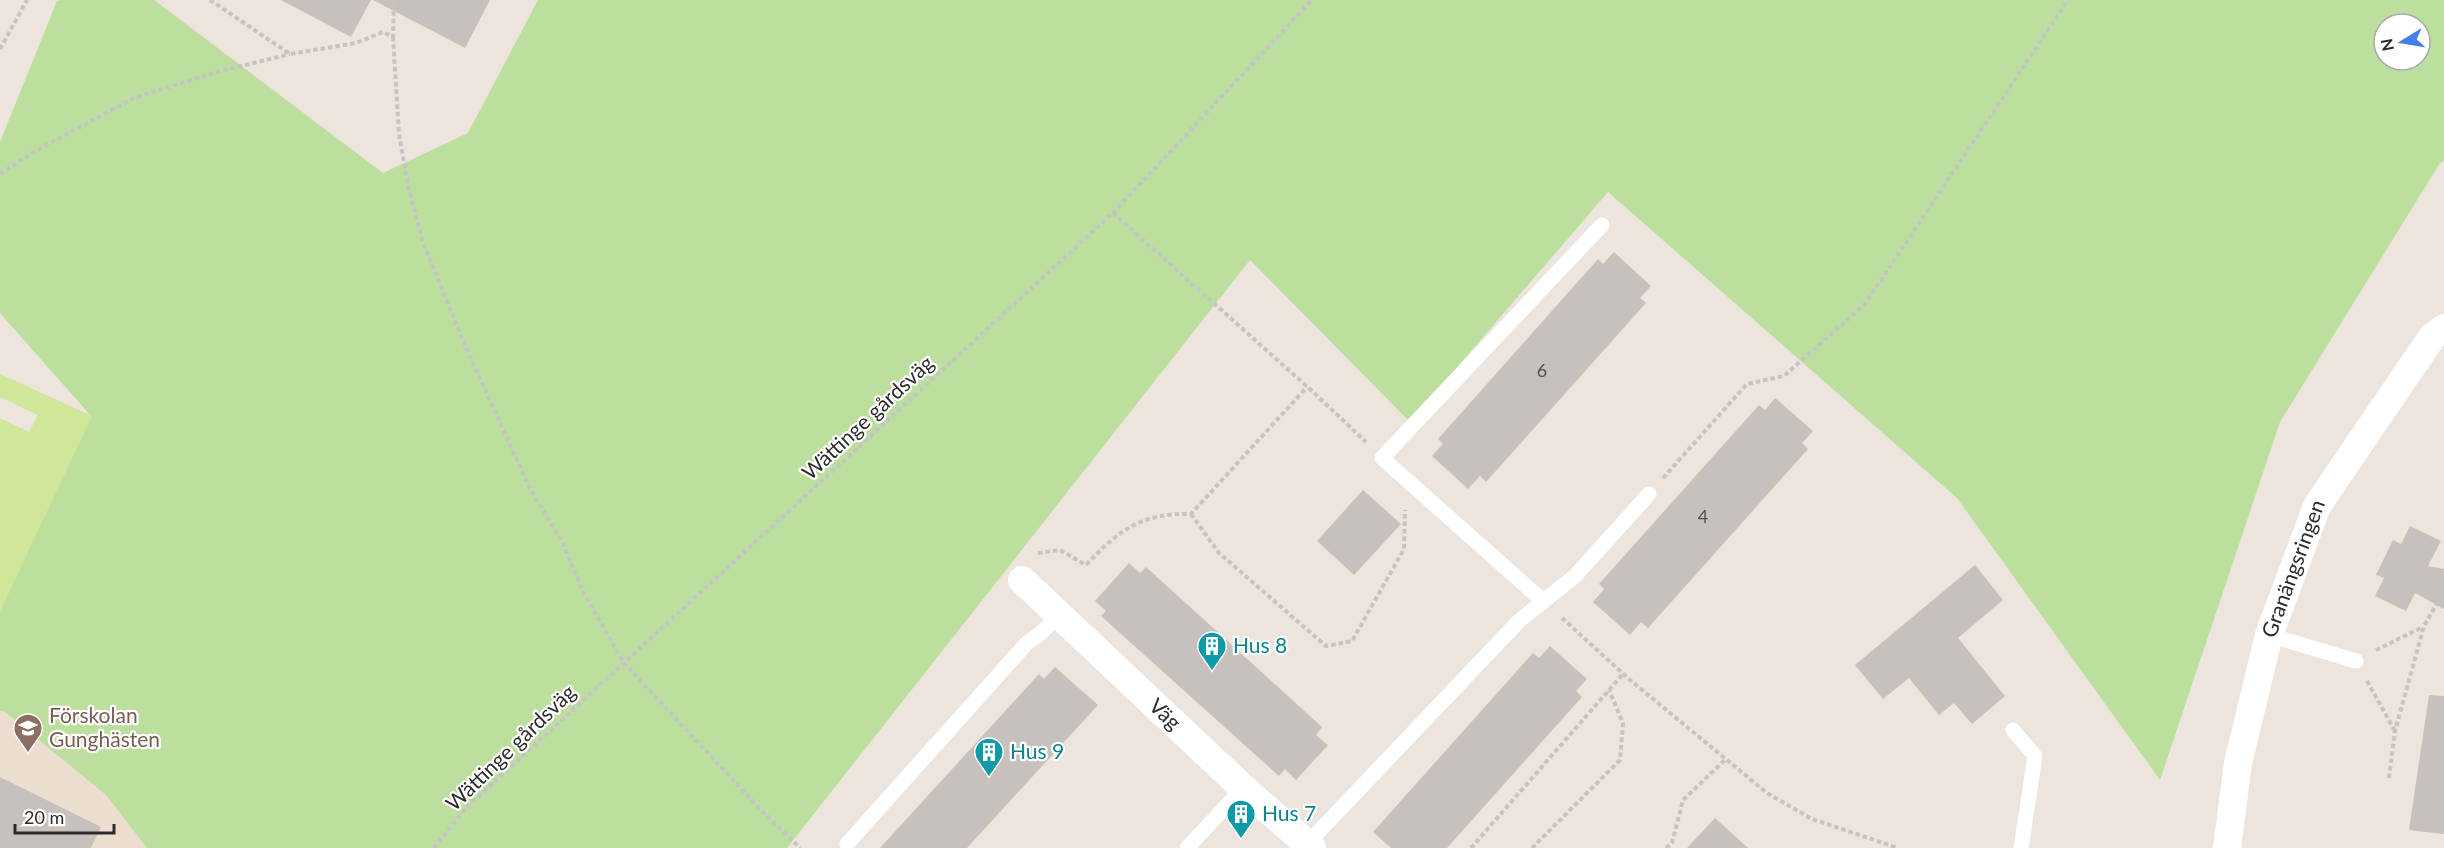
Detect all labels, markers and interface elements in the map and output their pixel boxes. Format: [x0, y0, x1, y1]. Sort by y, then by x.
north arrow [2372, 12, 2432, 72]
text: N [2376, 37, 2397, 53]
street label: Wättinge gårdsväg [796, 350, 938, 484]
house number: 6 [1537, 359, 1547, 381]
street label: Granängsringen [2255, 496, 2329, 641]
house number: 4 [1698, 505, 1708, 527]
building icon: Hus 8 [1196, 630, 1228, 672]
place label: Hus 8 [1233, 632, 1287, 657]
street label: Wättinge gårdsväg [440, 679, 580, 815]
street label: Väg [1145, 692, 1187, 734]
place label: Förskolan Gunghästen [49, 702, 160, 751]
school or university icon: Förskolan Gunghästen [12, 712, 44, 754]
building icon: Hus 9 [973, 736, 1005, 778]
place label: Hus 9 [1010, 738, 1064, 763]
scale bar [15, 797, 114, 835]
building icon: Hus 7 [1225, 798, 1257, 840]
place label: Hus 7 [1262, 800, 1316, 825]
text: 20 m [24, 806, 64, 828]

